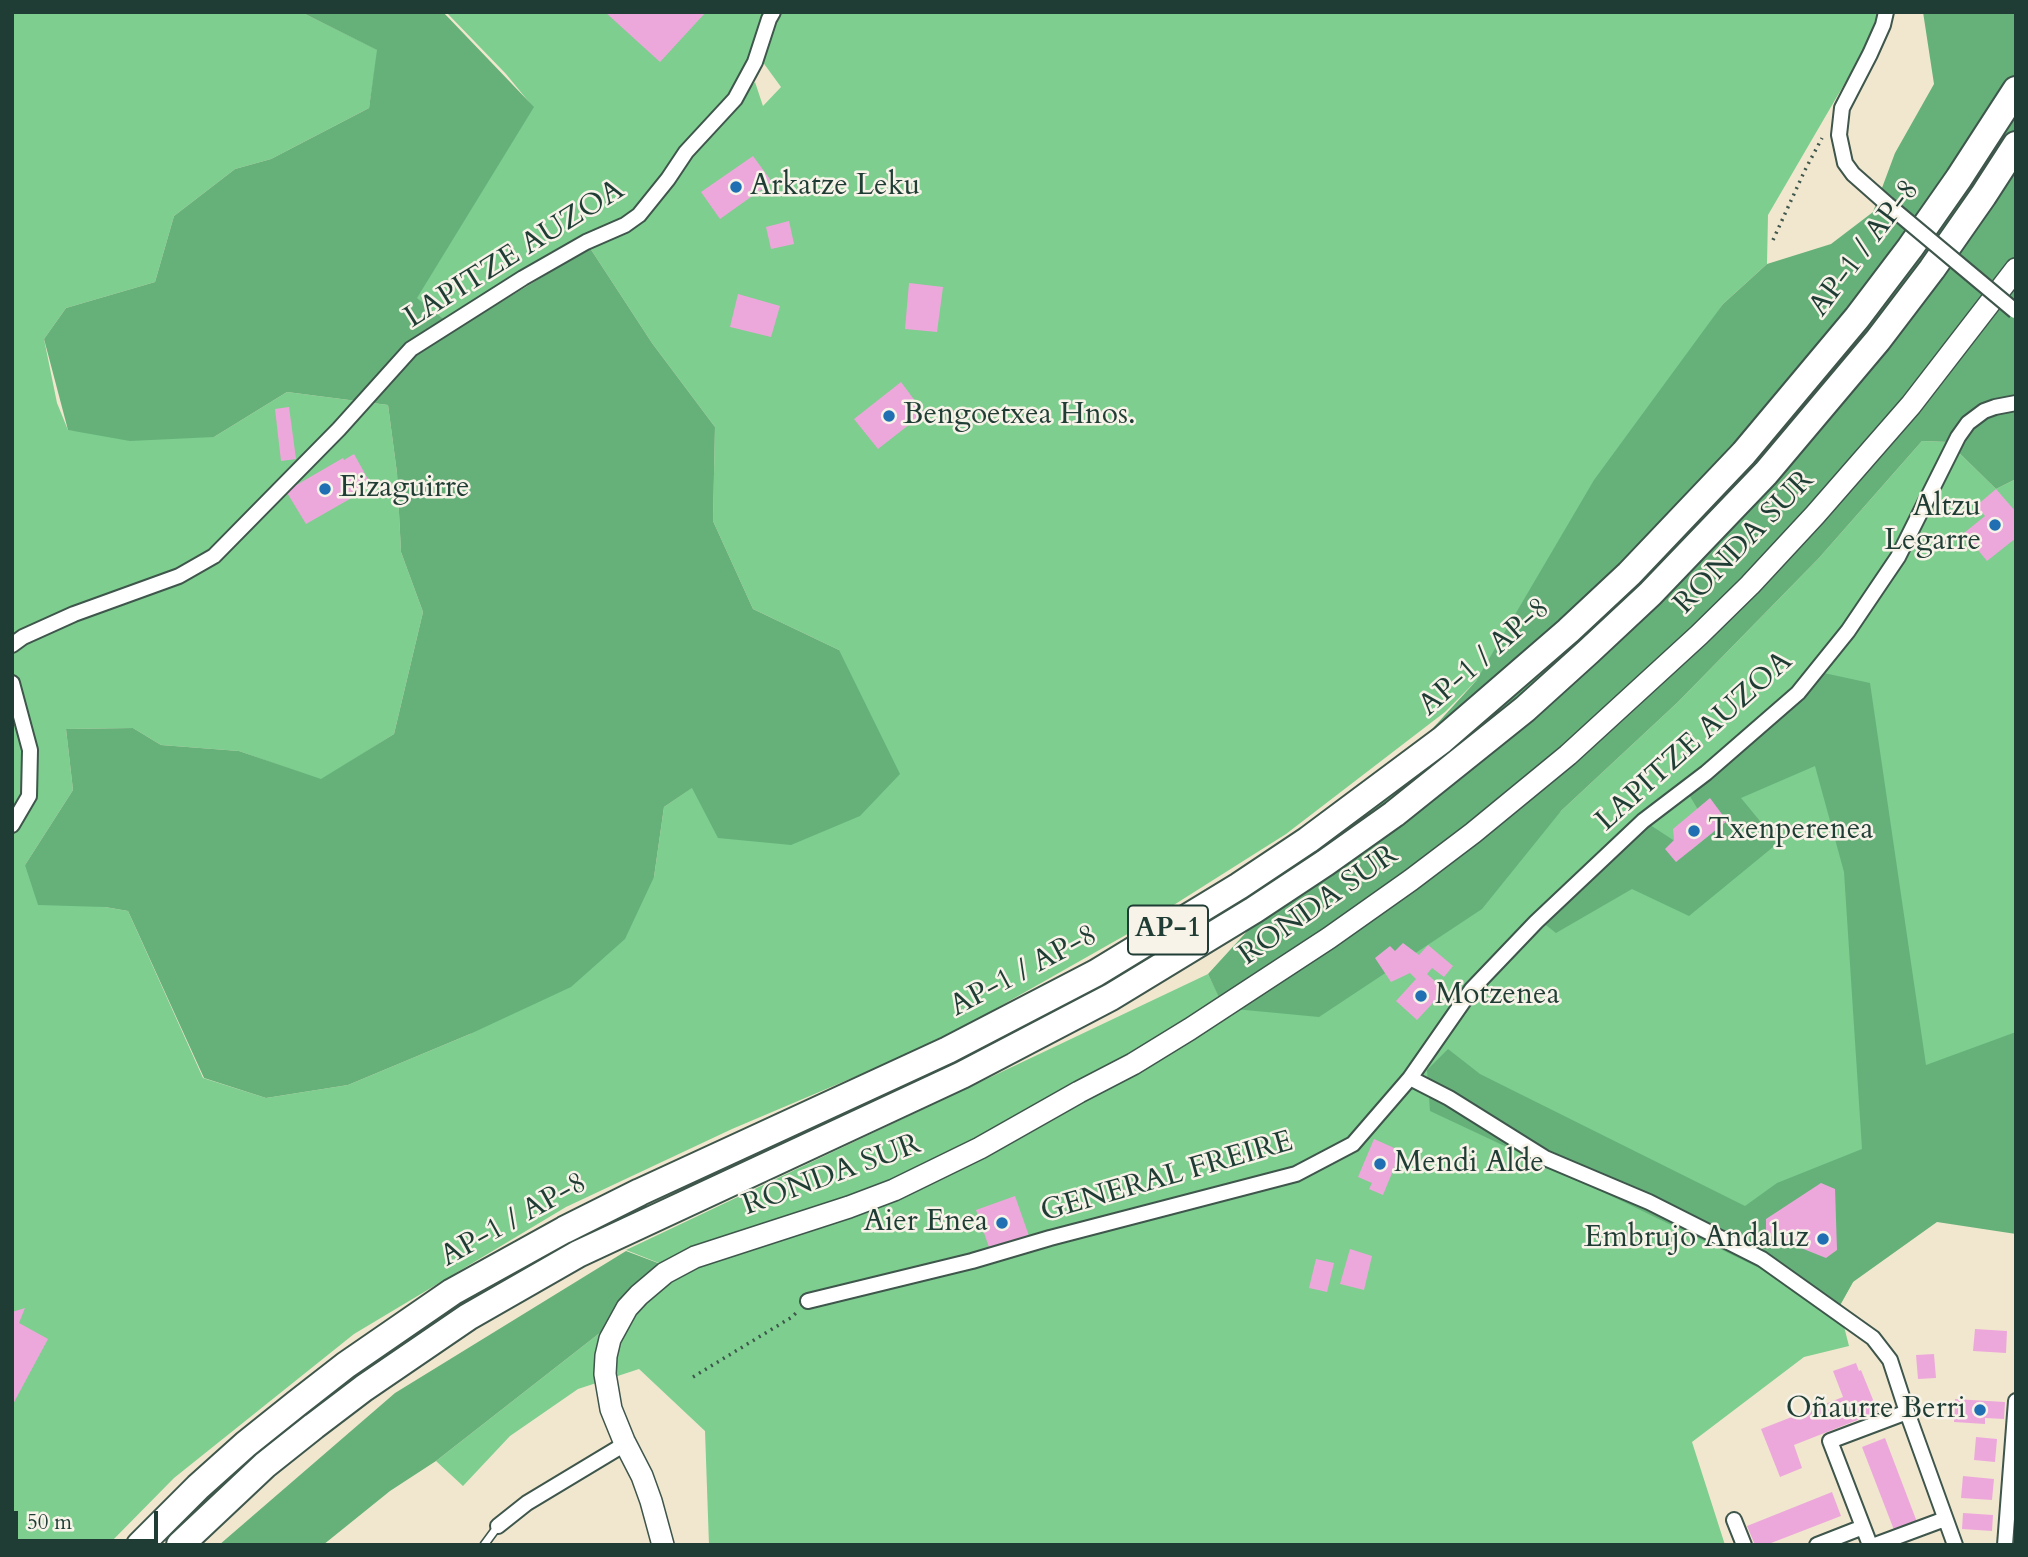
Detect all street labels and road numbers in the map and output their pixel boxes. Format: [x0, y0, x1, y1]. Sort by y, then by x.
street label: LAPITZE AUZOA [399, 173, 631, 337]
street label: AP-1 / AP-8 [1802, 174, 1928, 324]
street label: RONDA SUR [1667, 463, 1823, 623]
street label: AP-1 / AP-8 [1412, 591, 1558, 725]
street label: LAPITZE AUZOA [1589, 644, 1801, 840]
street label: RONDA SUR [1232, 838, 1406, 974]
road number: AP-1 [1128, 906, 1208, 954]
street label: AP-1 / AP-8 [944, 918, 1104, 1026]
street label: GENERAL FREIRE [1037, 1125, 1297, 1231]
street label: RONDA SUR [738, 1127, 926, 1225]
street label: AP-1 / AP-8 [435, 1166, 593, 1276]

